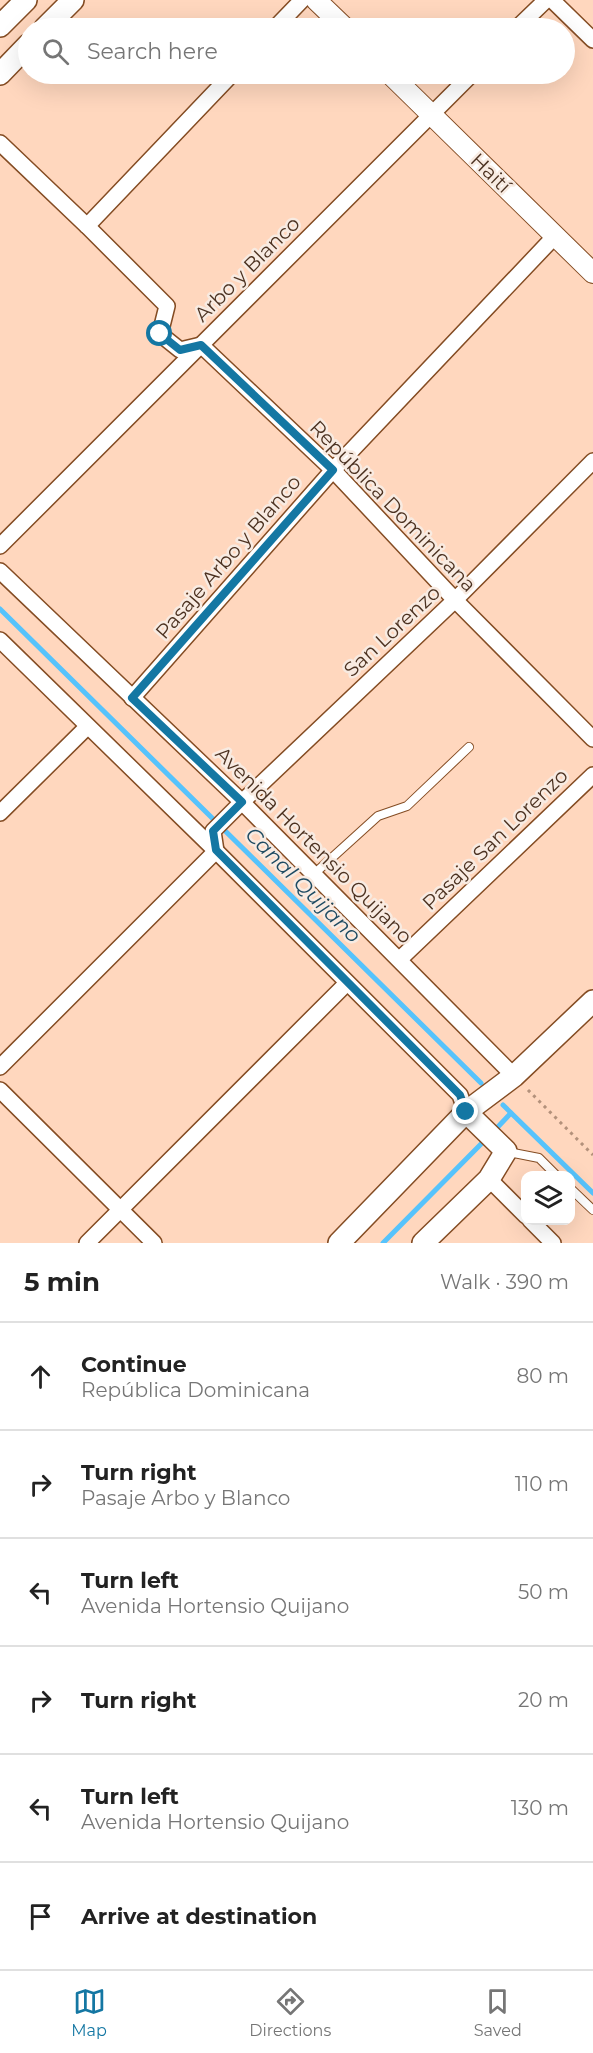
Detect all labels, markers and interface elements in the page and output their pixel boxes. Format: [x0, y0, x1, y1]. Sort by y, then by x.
search box [18, 18, 575, 84]
icon: search [39, 35, 72, 68]
text: Search here [87, 38, 218, 65]
street label: Haití [466, 148, 517, 199]
street label: Arbo y Blanco [189, 211, 305, 327]
route start [146, 320, 172, 346]
street label: República Dominicana [305, 415, 481, 597]
street label: Pasaje Arbo y Blanco [150, 470, 306, 644]
street label: San Lorenzo [339, 580, 445, 682]
street label: Avenida Hortensio Quijano [211, 742, 417, 948]
street label: Pasaje San Lorenzo [417, 763, 573, 915]
water label: Canal Quijano [240, 822, 366, 948]
route end [452, 1098, 478, 1124]
map controls [521, 1171, 575, 1225]
button: layers [521, 1171, 575, 1225]
text: 5 min [24, 1266, 100, 1298]
text: Walk · 390 m [440, 1270, 569, 1294]
text: Continue [81, 1351, 187, 1378]
icon: ahead [24, 1360, 57, 1393]
text: 80 m [517, 1364, 569, 1388]
text: República Dominicana [81, 1378, 310, 1402]
text: Turn right [81, 1459, 196, 1486]
icon: right [24, 1468, 57, 1501]
text: 110 m [515, 1472, 569, 1496]
text: Pasaje Arbo y Blanco [81, 1486, 290, 1510]
text: Turn left [81, 1567, 179, 1594]
icon: left [24, 1576, 57, 1609]
text: 50 m [518, 1580, 569, 1604]
text: Avenida Hortensio Quijano [81, 1594, 349, 1618]
icon: right [24, 1684, 57, 1717]
text: Turn right [81, 1687, 196, 1714]
text: 20 m [518, 1688, 569, 1712]
text: Turn left [81, 1783, 179, 1810]
icon: left [24, 1792, 57, 1825]
text: 130 m [511, 1796, 569, 1820]
text: Avenida Hortensio Quijano [81, 1810, 349, 1834]
icon: arrive [24, 1900, 57, 1933]
text: Arrive at destination [81, 1903, 317, 1930]
tab: Map [71, 1985, 107, 2040]
tab: Directions [249, 1985, 331, 2040]
tab: Saved [474, 1985, 522, 2040]

